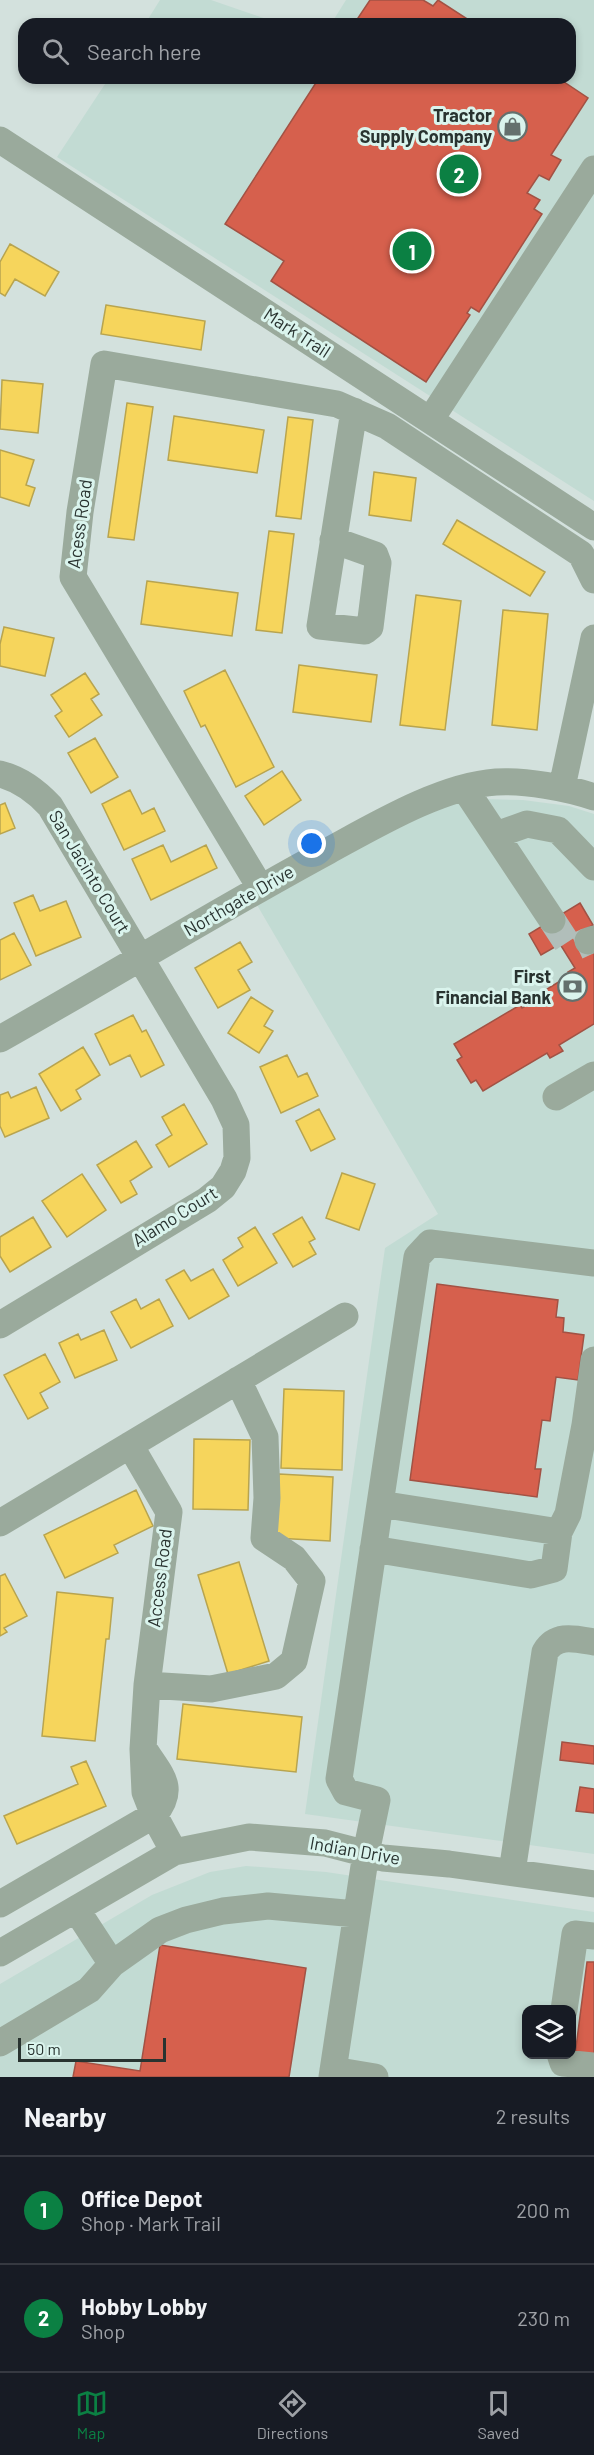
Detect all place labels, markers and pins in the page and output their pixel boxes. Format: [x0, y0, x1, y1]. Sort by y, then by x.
place label: Tractor Supply Company [360, 104, 492, 147]
shop icon: Tractor Supply Company [497, 110, 529, 142]
pin: 2 [440, 152, 478, 196]
pin: 1 [392, 228, 432, 274]
place label: First Financial Bank [435, 965, 551, 1008]
bank icon: First Financial Bank [556, 971, 588, 1003]

